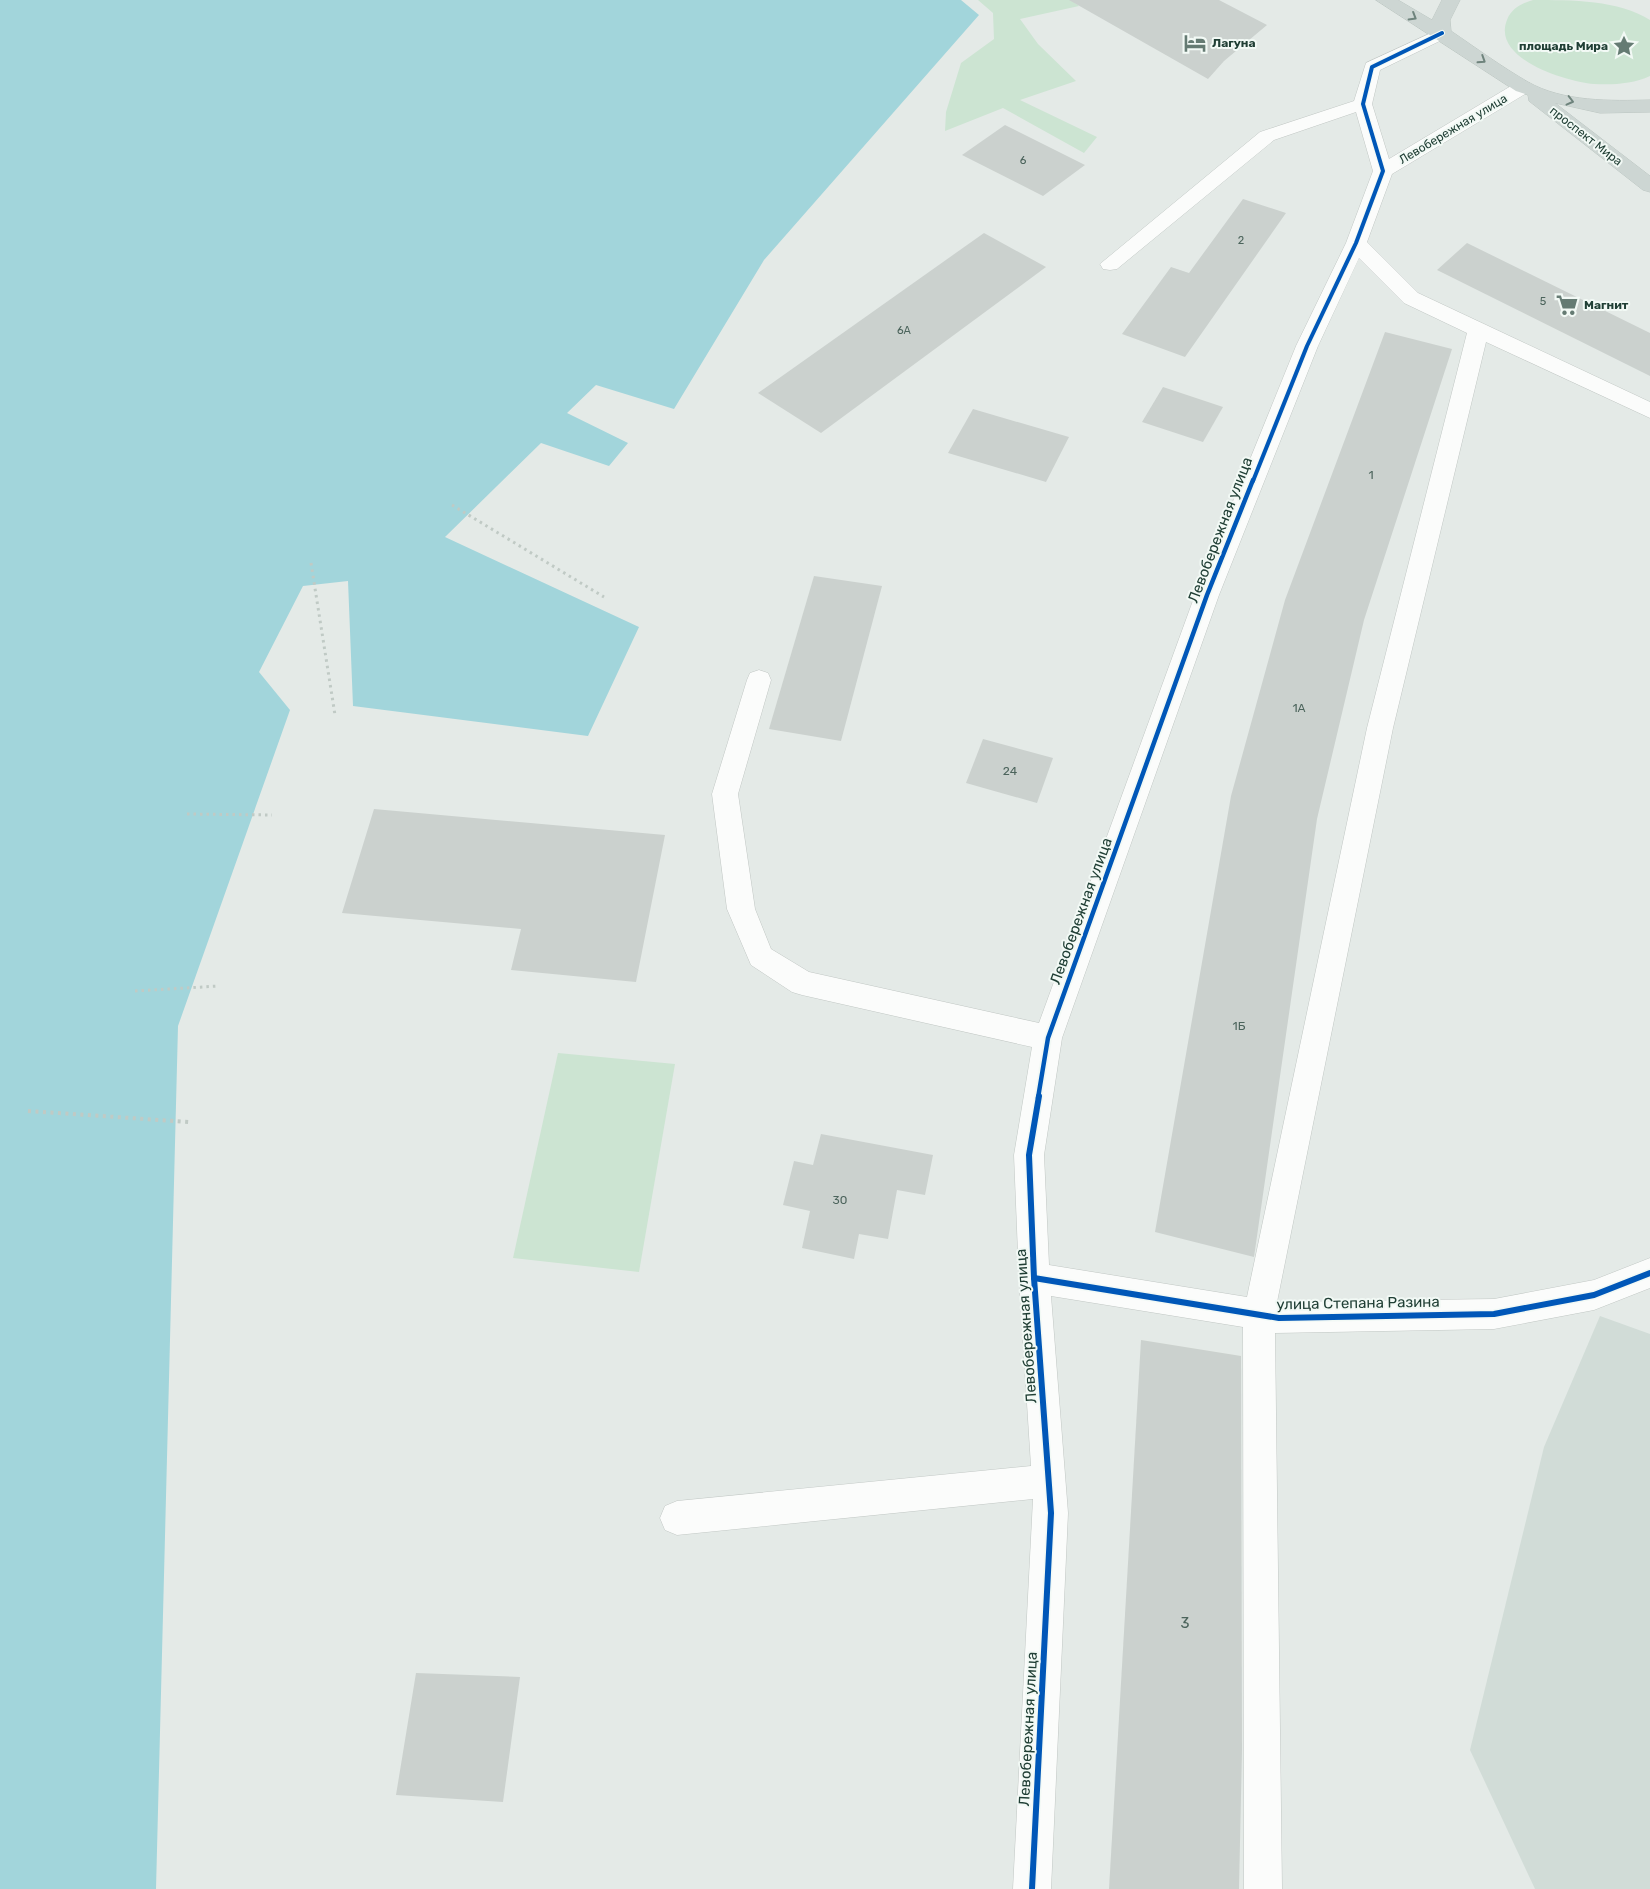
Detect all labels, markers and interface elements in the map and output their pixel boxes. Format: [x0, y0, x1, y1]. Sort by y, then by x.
one-way arrow [1408, 10, 1417, 20]
hotel icon: Лагуна [1182, 30, 1208, 56]
place icon: площадь Мира [1611, 33, 1637, 59]
place label: Лагуна [1212, 36, 1256, 50]
place label: площадь Мира [1519, 39, 1608, 53]
one-way arrow [1477, 54, 1486, 63]
street label: Левобережная улица [1396, 91, 1510, 167]
one-way arrow [1565, 95, 1574, 106]
street label: проспект Мира [1547, 103, 1625, 169]
house number: 6 [1020, 154, 1027, 167]
house number: 2 [1238, 234, 1244, 247]
supermarket icon: Магнит [1554, 292, 1580, 318]
house number: 5 [1540, 295, 1547, 308]
place label: Магнит [1584, 298, 1629, 312]
house number: 6А [897, 324, 912, 337]
street label: Левобережная улица [1184, 454, 1256, 606]
house number: 1 [1368, 468, 1374, 482]
house number: 1А [1292, 701, 1306, 715]
house number: 24 [1003, 764, 1018, 778]
street label: Левобережная улица [1046, 835, 1116, 987]
house number: 1Б [1233, 1019, 1246, 1033]
house number: 30 [833, 1193, 847, 1207]
street label: Левобережная улица [1012, 1248, 1040, 1404]
street label: улица Степана Разина [1276, 1293, 1440, 1313]
house number: 3 [1180, 1614, 1190, 1632]
street label: Левобережная улица [1015, 1651, 1041, 1807]

